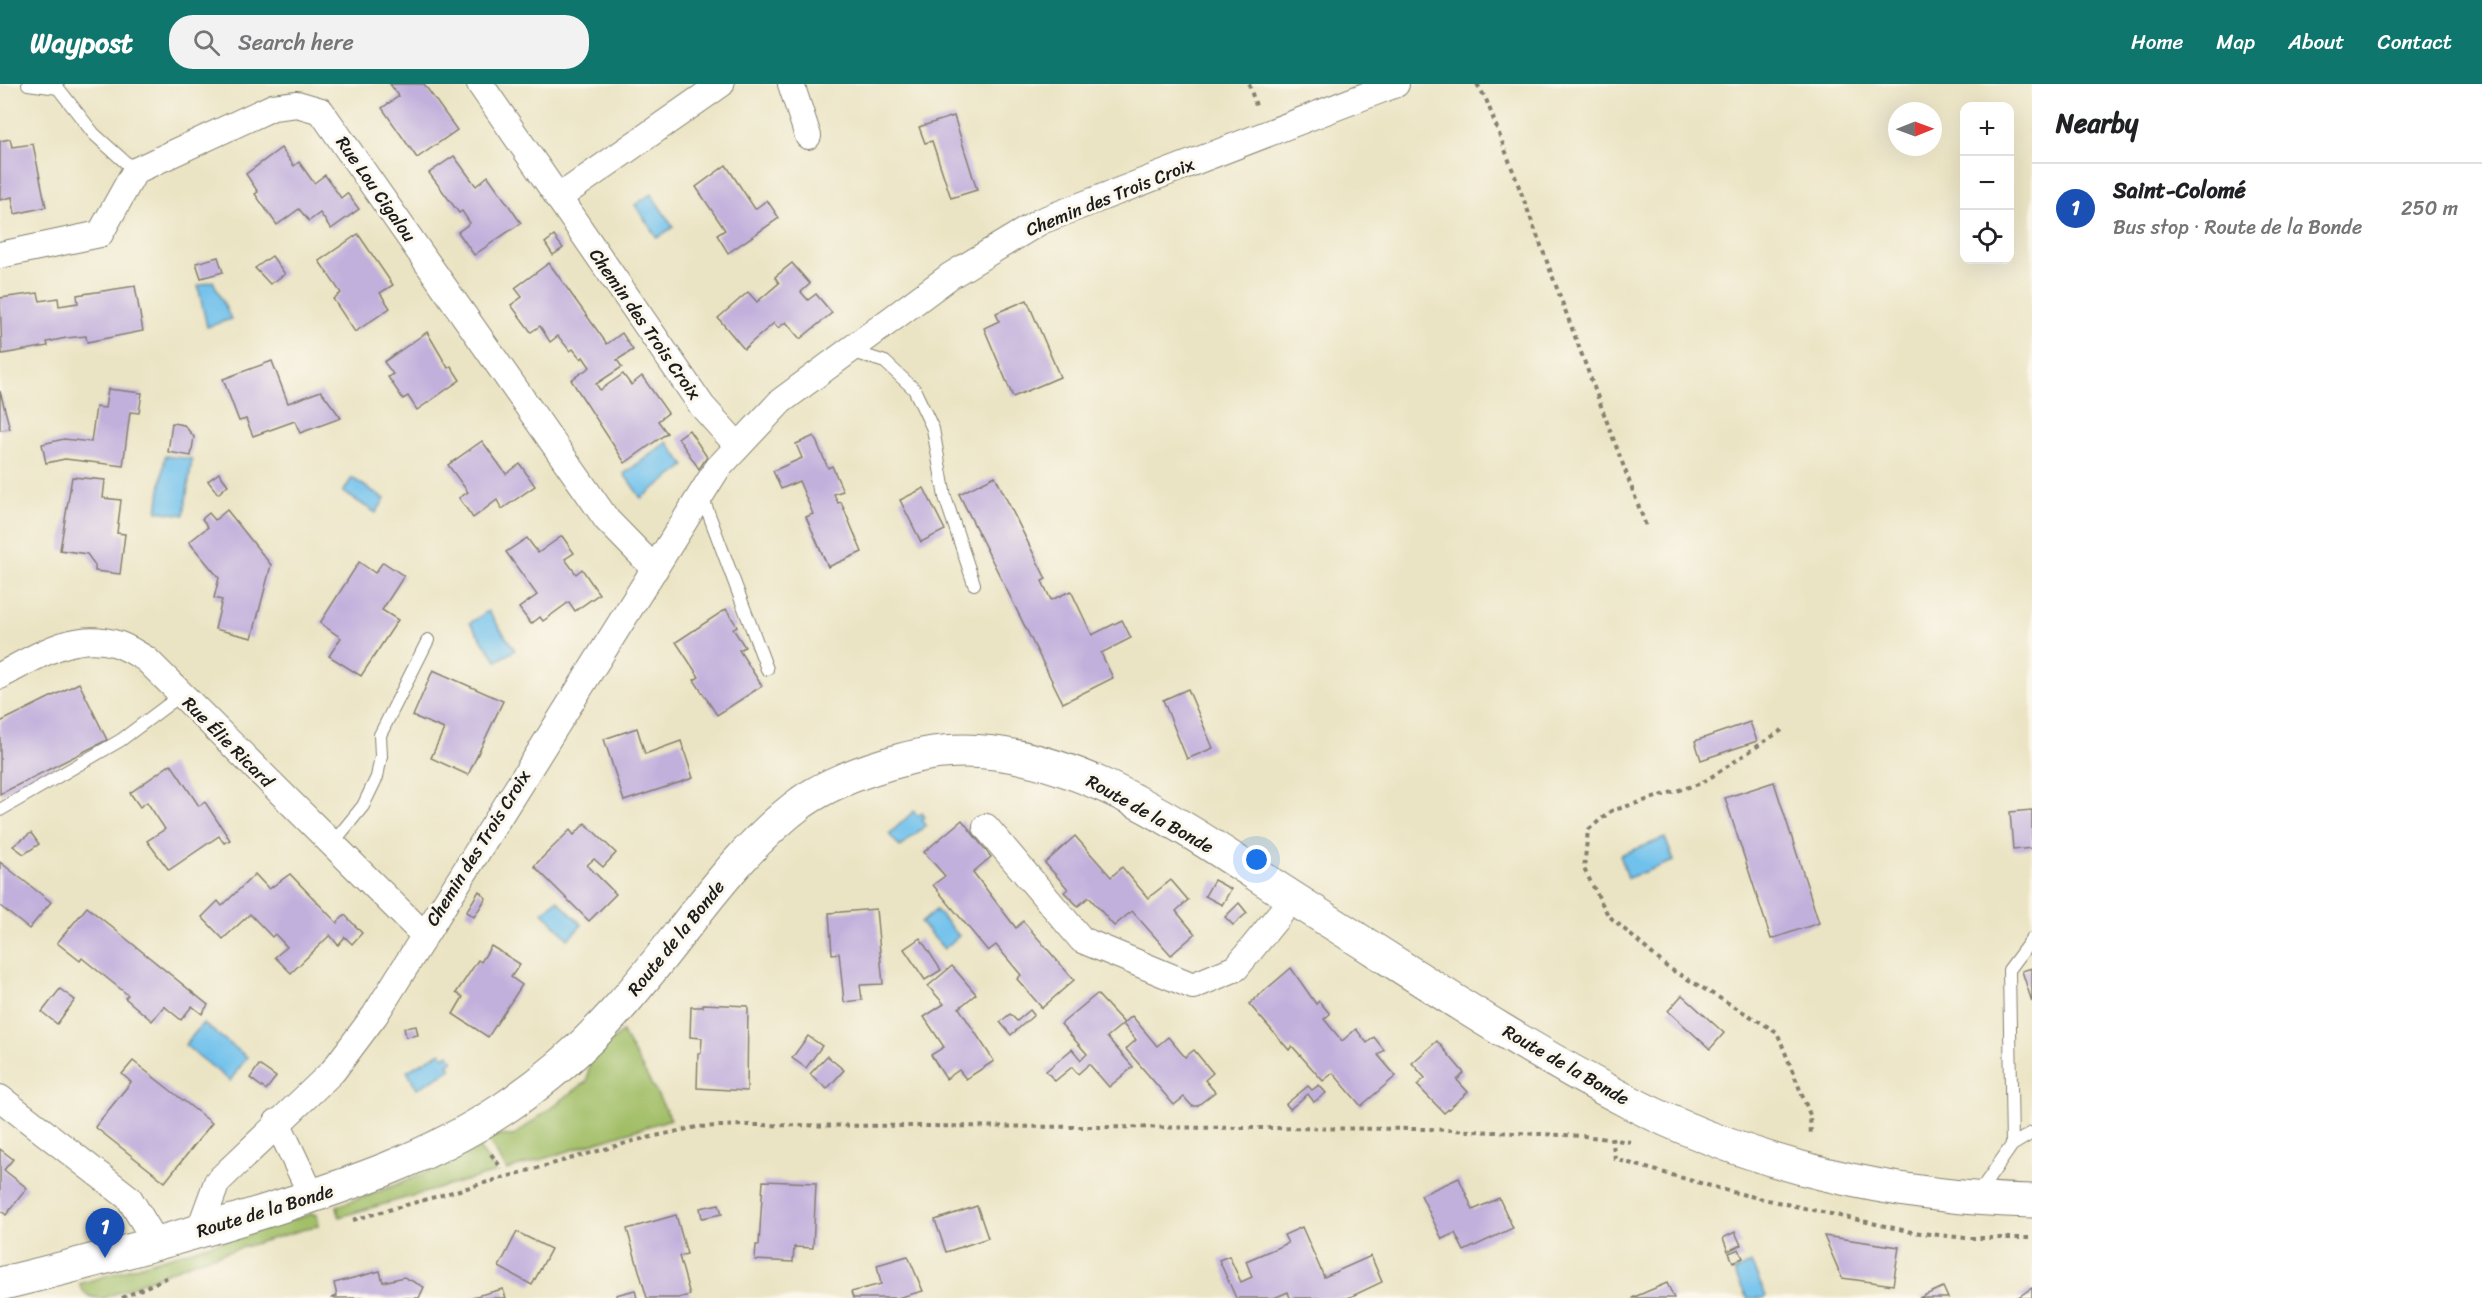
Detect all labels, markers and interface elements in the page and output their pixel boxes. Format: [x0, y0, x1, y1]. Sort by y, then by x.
search box [169, 15, 589, 69]
text: Waypost [30, 18, 133, 67]
text: Search here [238, 23, 354, 62]
text: Home [2131, 23, 2183, 61]
text: Map [2216, 23, 2255, 61]
text: About [2288, 23, 2345, 61]
text: Contact [2378, 23, 2452, 61]
icon: search [190, 26, 223, 59]
text: Nearby [2056, 100, 2138, 146]
north arrow [1888, 102, 1942, 156]
map controls [1960, 102, 2014, 264]
button: + [1960, 102, 2014, 156]
street label: Rue Lou Cigalou [327, 129, 425, 249]
street label: Chemin des Trois Croix [1021, 148, 1200, 245]
button: − [1960, 156, 2014, 210]
text: Saint-Colomé [2113, 171, 2246, 210]
text: 1 [2071, 191, 2080, 226]
text: 250 m [2401, 191, 2458, 226]
button: locate [1960, 210, 2014, 264]
text: Bus stop · Route de la Bonde [2113, 210, 2362, 245]
street label: Chemin des Trois Croix [580, 241, 710, 407]
street label: Rue Élie Ricard [175, 689, 283, 797]
street label: Chemin des Trois Croix [417, 763, 540, 933]
street label: Route de la Bonde [1080, 766, 1220, 862]
your location [1242, 845, 1271, 874]
street label: Route de la Bonde [619, 873, 733, 1003]
street label: Route de la Bonde [1497, 1016, 1635, 1114]
street label: Route de la Bonde [192, 1175, 338, 1247]
pin: 1 [86, 1208, 124, 1258]

